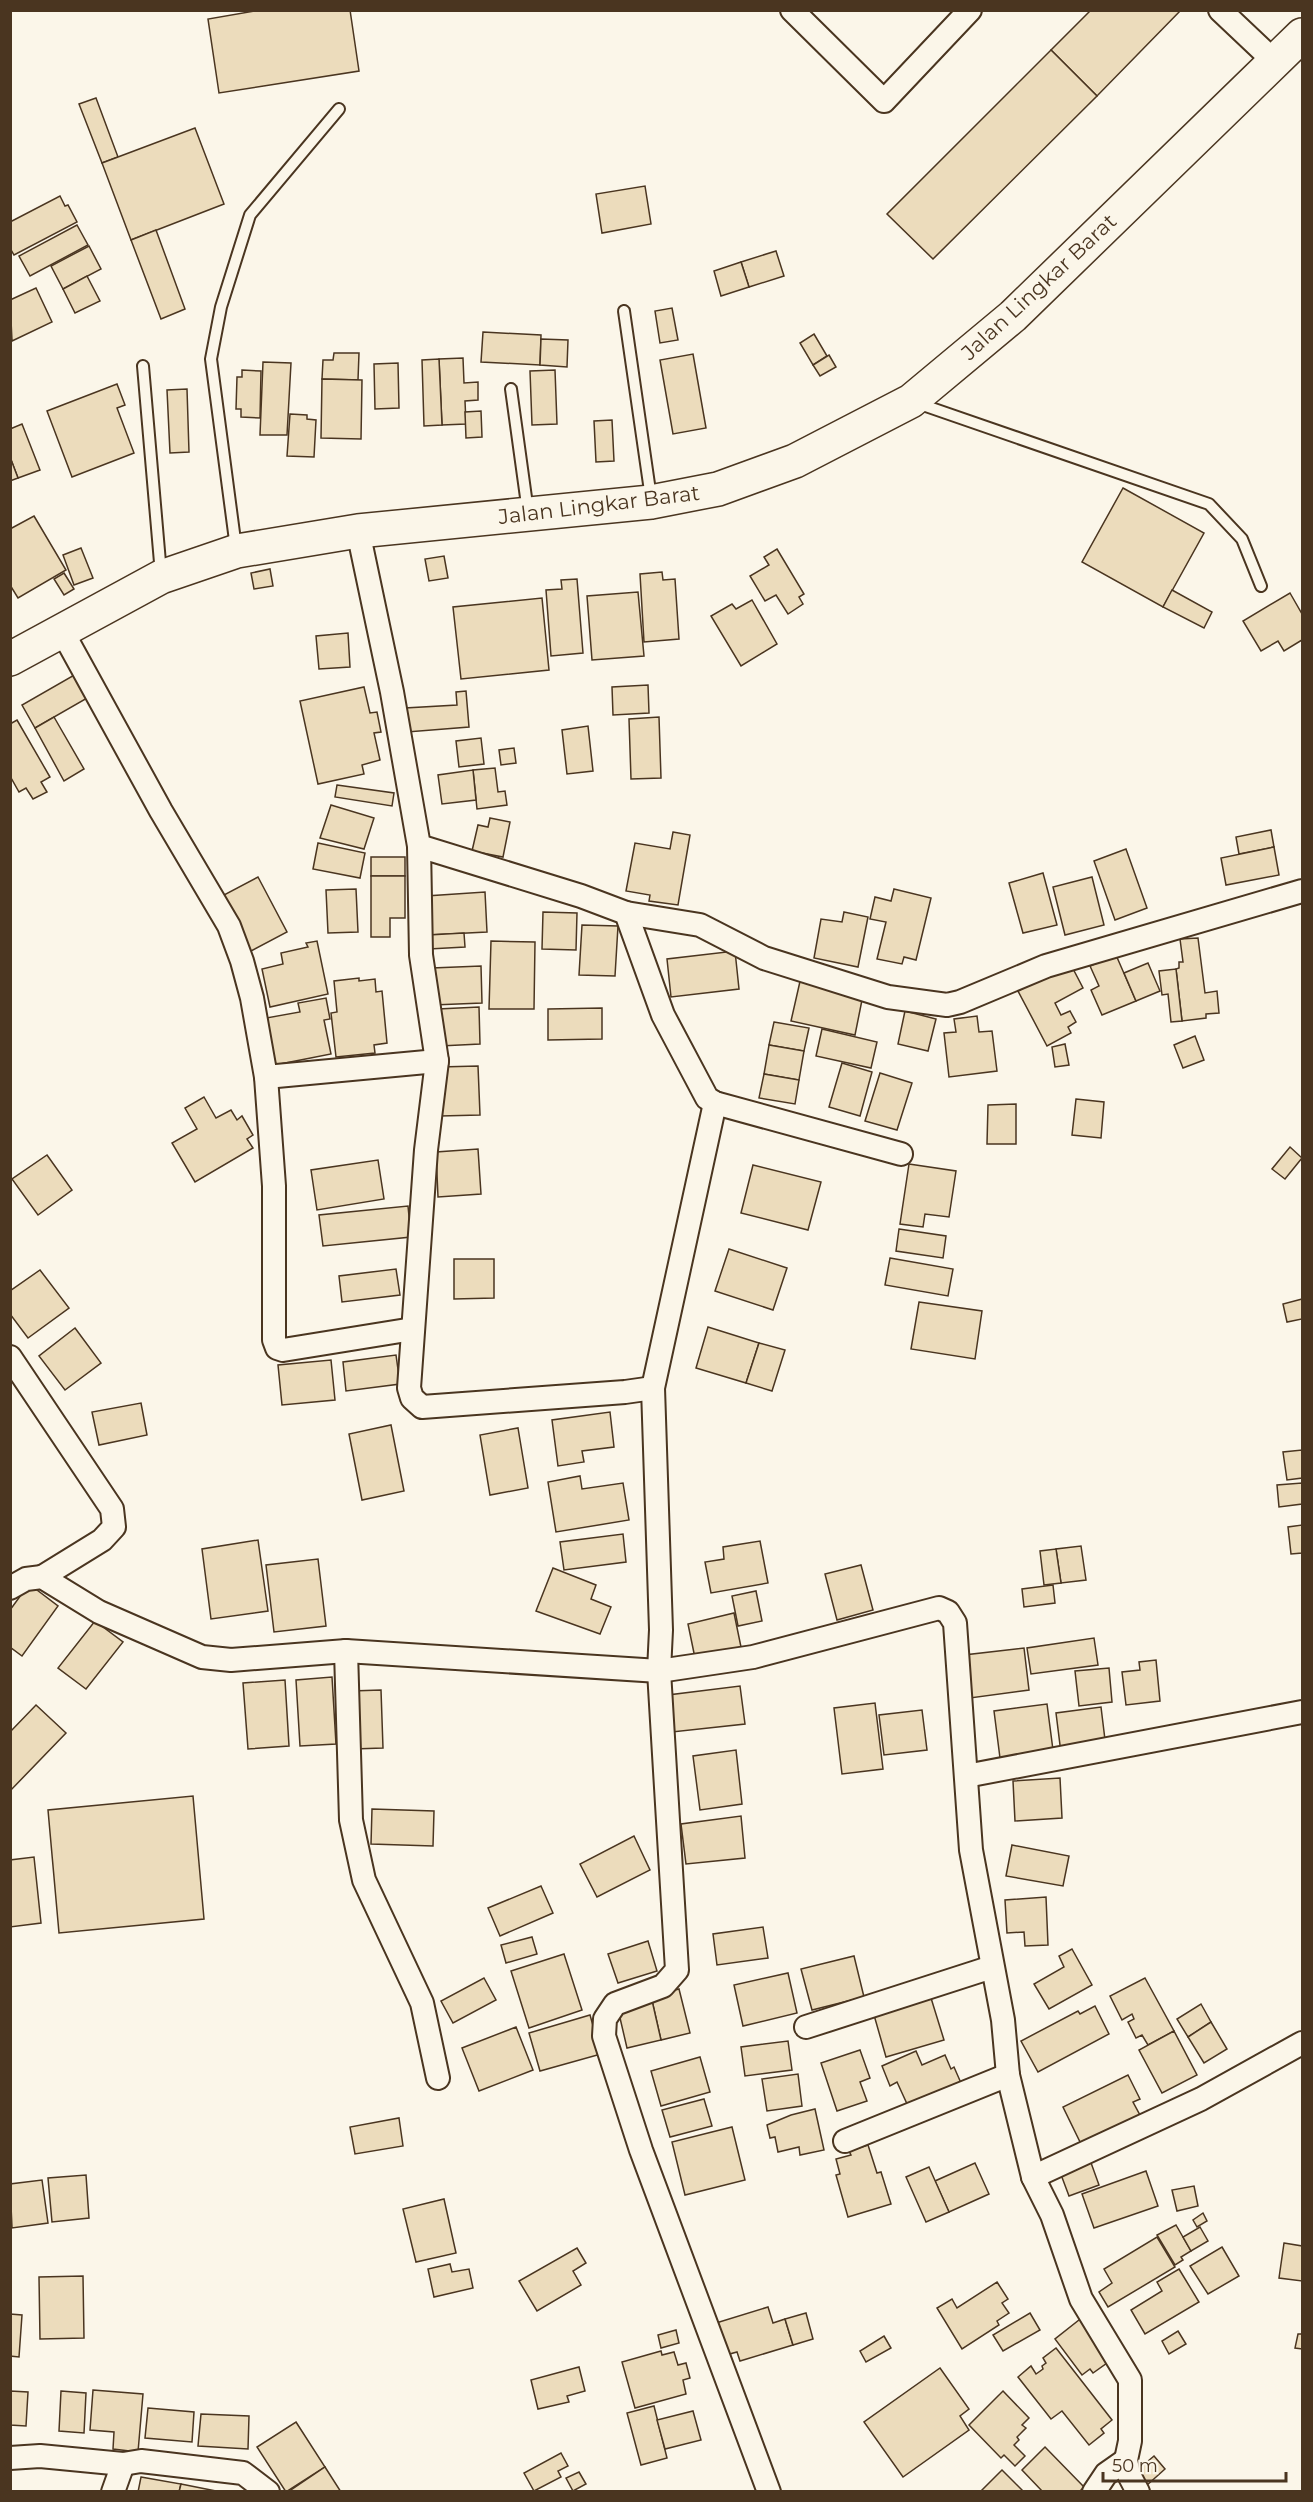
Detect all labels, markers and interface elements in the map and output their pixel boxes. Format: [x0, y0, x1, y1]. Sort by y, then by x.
street label: Jalan Lingkar Barat [955, 208, 1121, 366]
street label: Jalan Lingkar Barat [496, 480, 701, 529]
scale bar [1103, 2445, 1286, 2483]
text: 50 m [1112, 2455, 1158, 2477]

